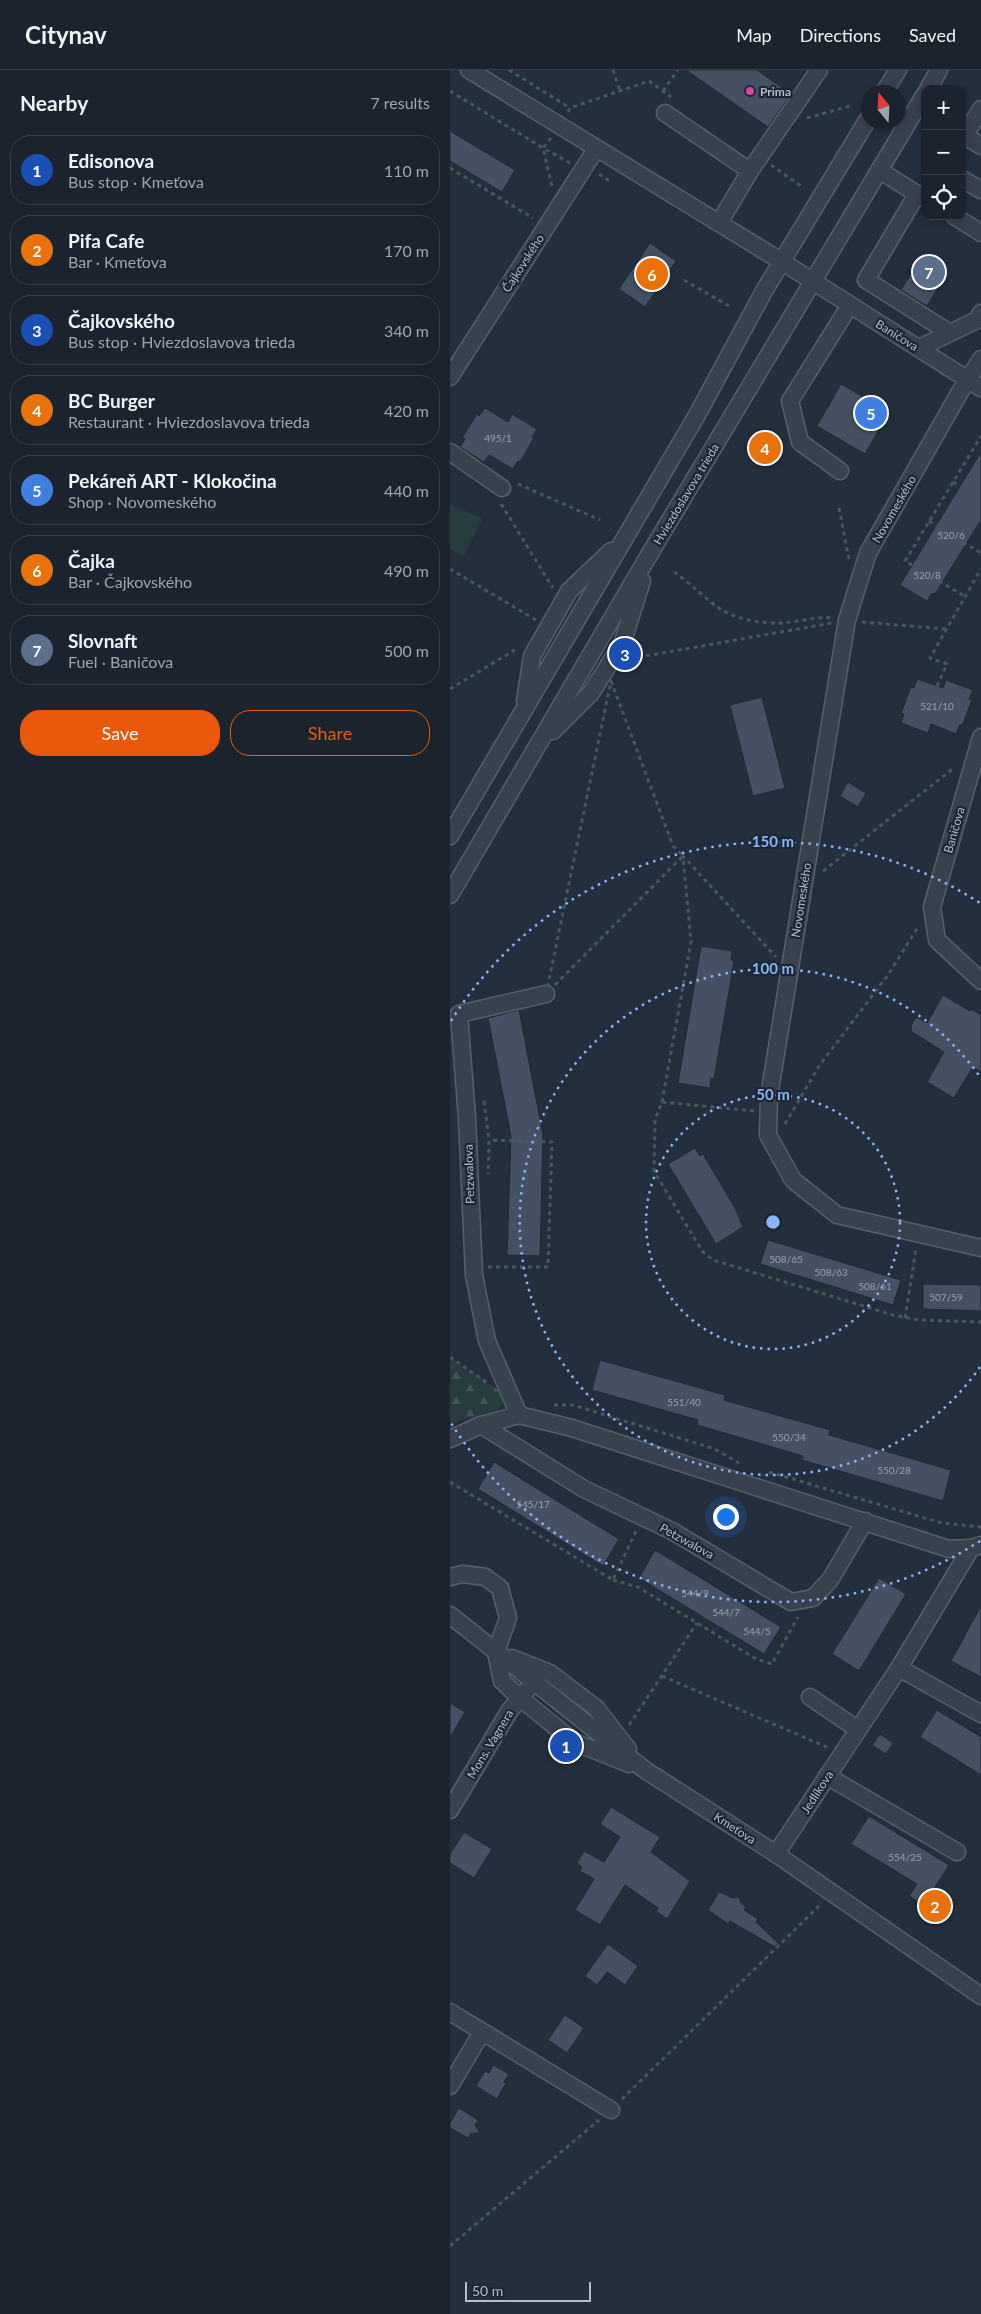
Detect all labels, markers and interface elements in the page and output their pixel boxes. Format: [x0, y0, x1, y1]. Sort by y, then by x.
text: Citynav [25, 20, 107, 49]
text: Map [736, 24, 772, 46]
text: Directions [800, 24, 881, 46]
text: Saved [909, 24, 956, 46]
place label: Prima [760, 84, 791, 99]
marker: Prima [744, 85, 756, 97]
north arrow [861, 85, 906, 130]
map controls [921, 85, 966, 220]
button: + [921, 85, 966, 130]
text: Nearby [20, 90, 88, 115]
text: 7 results [370, 93, 430, 112]
button: − [921, 130, 966, 175]
text: Edisonova [68, 149, 154, 172]
text: 1 [32, 161, 42, 180]
text: 110 m [384, 161, 429, 180]
text: Bus stop · Kmeťova [68, 172, 204, 191]
button: locate [921, 175, 966, 220]
text: Pifa Cafe [68, 229, 144, 252]
street label: Čajkovského [499, 231, 547, 295]
text: 2 [32, 241, 42, 260]
text: 170 m [384, 241, 429, 260]
text: Bar · Kmeťova [68, 252, 167, 271]
pin: 7 [913, 253, 945, 291]
pin: 6 [636, 255, 668, 293]
text: Čajkovského [68, 309, 175, 332]
street label: Baničova [873, 316, 921, 354]
text: 3 [32, 321, 42, 340]
text: 340 m [384, 321, 429, 340]
text: Bus stop · Hviezdoslavova trieda [68, 332, 295, 351]
text: BC Burger [68, 389, 155, 412]
pin: 5 [855, 394, 887, 432]
text: 4 [32, 401, 42, 420]
text: 420 m [384, 401, 429, 420]
text: Restaurant · Hviezdoslavova trieda [68, 412, 310, 431]
pin: 4 [749, 429, 781, 467]
house number: 495/1 [484, 432, 512, 444]
street label: Hviezdoslavova trieda [650, 441, 722, 547]
text: Pekáreň ART - Klokočina [68, 469, 277, 492]
street label: Novomeského [869, 472, 919, 545]
text: 5 [32, 481, 42, 500]
text: 440 m [384, 481, 429, 500]
text: Shop · Novomeského [68, 492, 216, 511]
house number: 520/6 [937, 529, 965, 541]
text: Čajka [68, 549, 115, 572]
text: 6 [32, 561, 42, 580]
text: 490 m [384, 561, 429, 580]
house number: 520/8 [913, 569, 941, 581]
text: Bar · Čajkovského [68, 572, 192, 591]
text: Slovnaft [68, 629, 137, 652]
pin: 3 [609, 635, 641, 673]
text: 7 [32, 641, 42, 660]
text: 500 m [384, 641, 429, 660]
text: Fuel · Baničova [68, 652, 173, 671]
house number: 521/10 [920, 700, 954, 712]
button: Save [20, 710, 220, 756]
button: Share [230, 710, 430, 756]
street label: Baničova [940, 805, 968, 855]
text: 150 m [752, 832, 794, 850]
street label: Novomeského [788, 861, 814, 938]
text: 100 m [752, 959, 794, 977]
text: 50 m [756, 1085, 790, 1103]
street label: Petzwalova [460, 1144, 478, 1204]
centre of rings [764, 1213, 782, 1231]
house number: 508/65 [769, 1253, 803, 1265]
house number: 508/63 [814, 1266, 848, 1278]
house number: 508/61 [858, 1280, 892, 1292]
house number: 507/59 [929, 1291, 963, 1303]
house number: 551/40 [667, 1396, 701, 1408]
house number: 550/34 [772, 1431, 806, 1443]
house number: 550/28 [877, 1464, 911, 1476]
house number: 545/17 [516, 1498, 550, 1510]
your location [713, 1504, 739, 1530]
street label: Petzwalova [657, 1520, 717, 1562]
house number: 544/9 [681, 1587, 709, 1599]
house number: 544/7 [712, 1606, 740, 1618]
house number: 544/5 [743, 1625, 771, 1637]
street label: Mons. Vagnera [464, 1707, 516, 1781]
pin: 1 [550, 1727, 582, 1765]
street label: Jedlíkova [798, 1768, 836, 1816]
street label: Kmeťova [711, 1809, 759, 1847]
house number: 554/25 [888, 1851, 922, 1863]
pin: 2 [919, 1887, 951, 1925]
scale bar [465, 2279, 591, 2302]
text: 50 m [472, 2282, 503, 2299]

